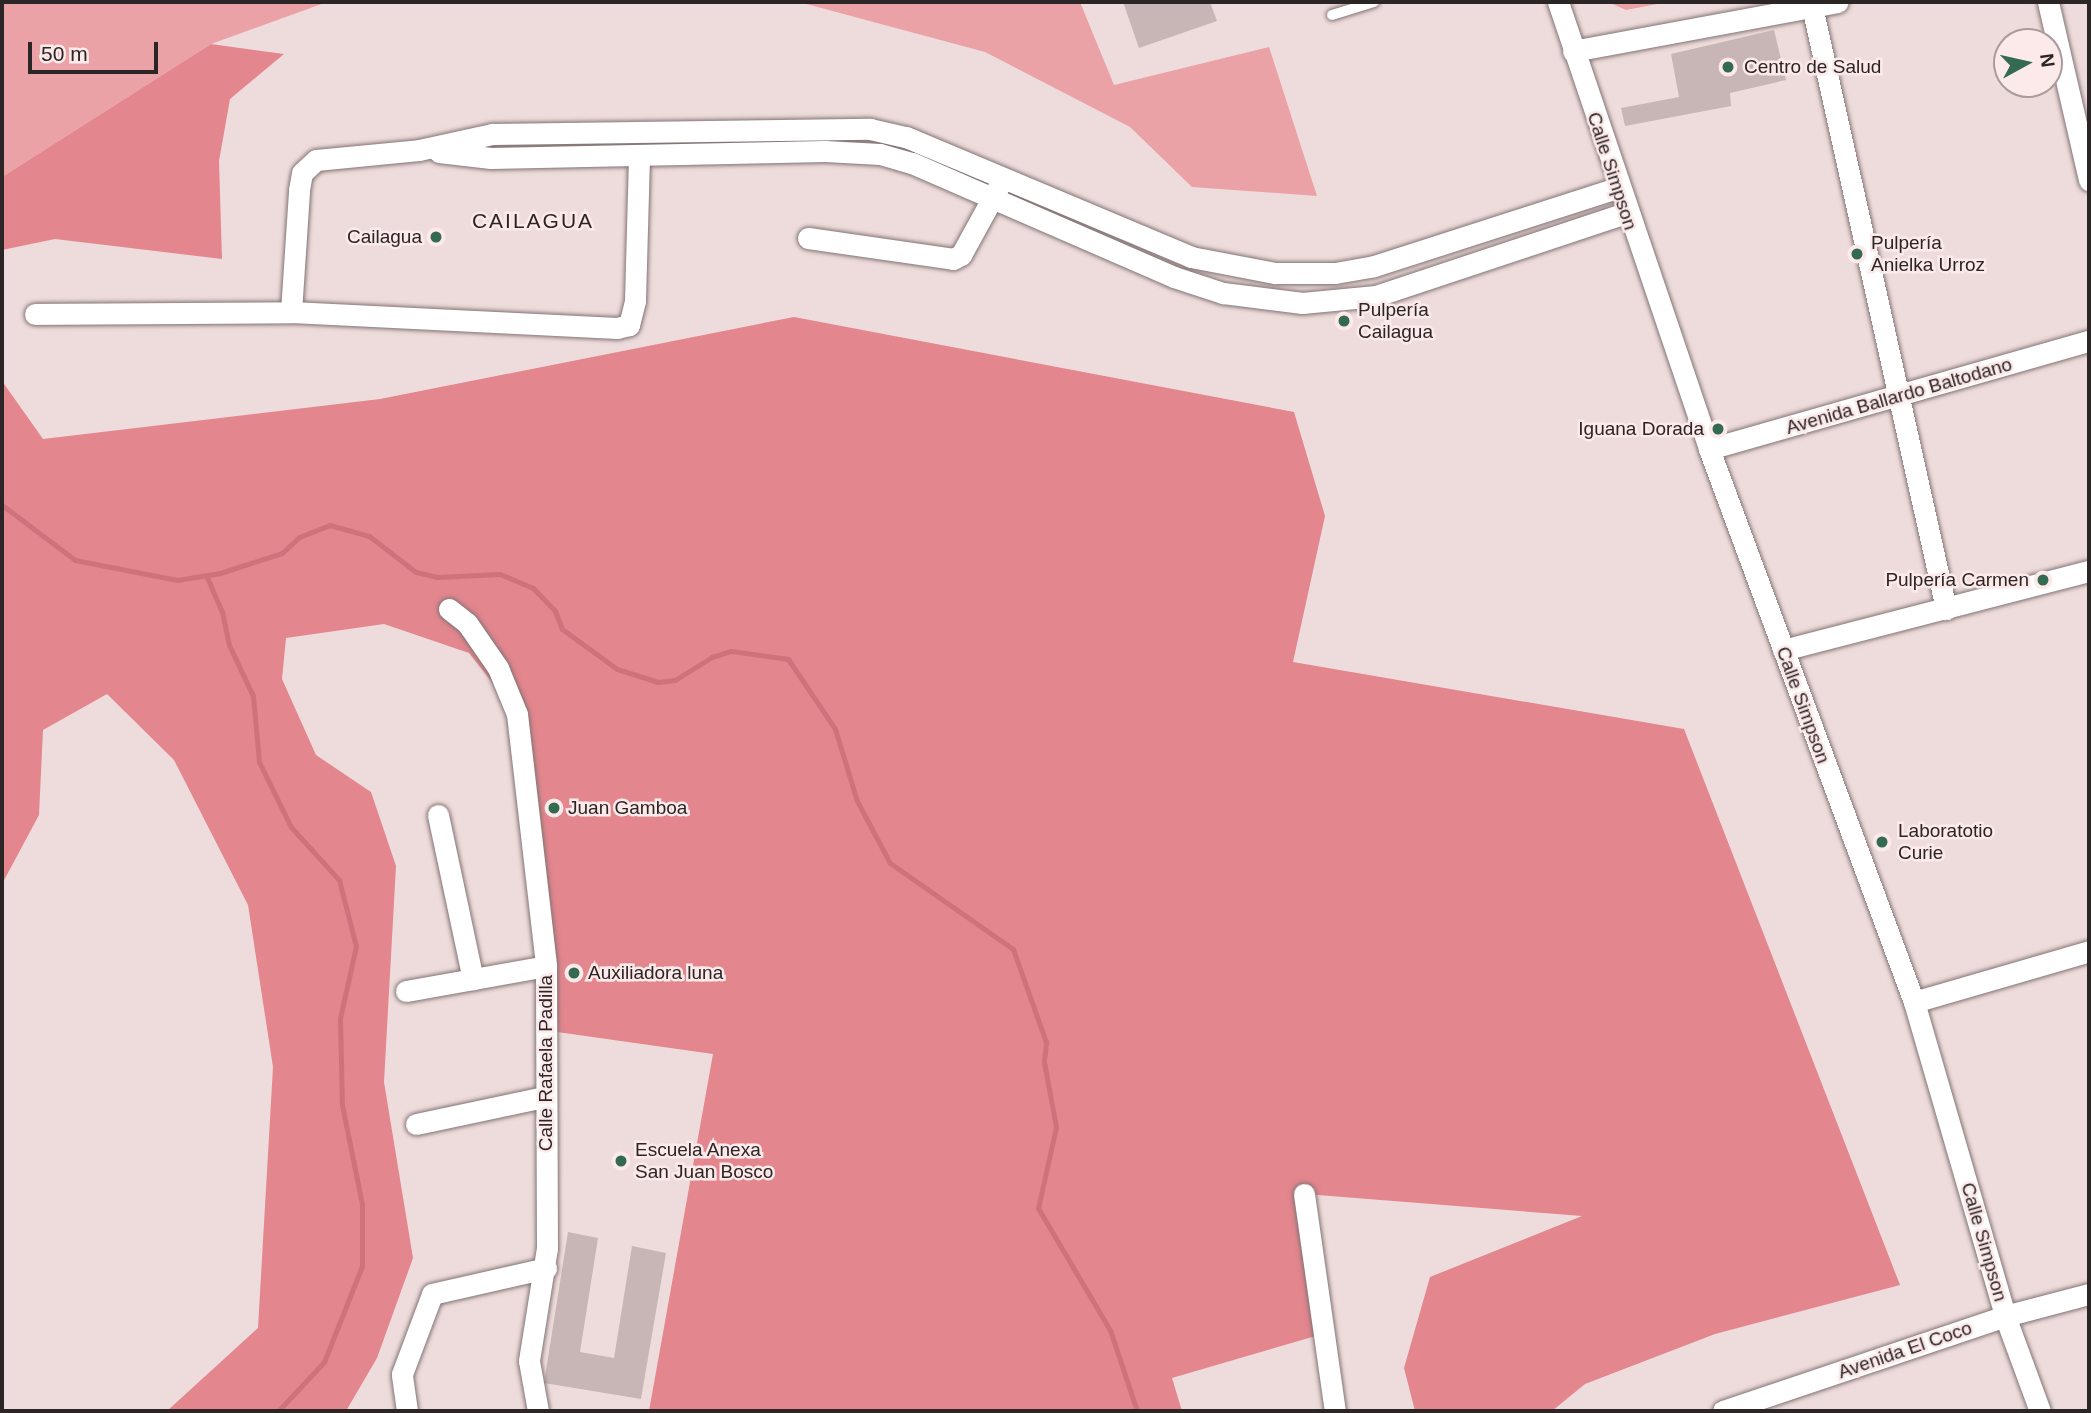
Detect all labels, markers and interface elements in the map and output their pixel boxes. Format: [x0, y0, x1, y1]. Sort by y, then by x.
scale bar [32, 28, 161, 72]
north arrow [1993, 28, 2063, 98]
text: 50 m [41, 42, 88, 65]
text: N [2036, 52, 2059, 69]
place label: Centro de Salud [1744, 56, 1881, 78]
marker: Centro de Salud [1718, 57, 1738, 77]
street label: Calle Simpson [1582, 109, 1642, 233]
district label: CAILAGUA [473, 208, 593, 234]
place label: Cailagua [347, 226, 422, 248]
marker: Cailagua [428, 229, 444, 245]
place label: Pulpería Anielka Urroz [1871, 232, 1985, 276]
marker: Pulpería Anielka Urroz [1849, 246, 1865, 262]
place label: Pulpería Cailagua [1358, 299, 1433, 343]
marker: Pulpería Cailagua [1336, 313, 1352, 329]
street label: Avenida Ballardo Baltodano [1783, 353, 2015, 439]
place label: Iguana Dorada [1578, 418, 1704, 440]
marker: Iguana Dorada [1710, 421, 1726, 437]
place label: Pulpería Carmen [1885, 569, 2029, 591]
marker: Pulpería Carmen [2035, 572, 2051, 588]
street label: Calle Simpson [1771, 644, 1835, 766]
place label: Juan Gamboa [568, 797, 687, 819]
marker: Juan Gamboa [546, 800, 562, 816]
place label: Laboratotio Curie [1898, 820, 1993, 864]
marker: Laboratotio Curie [1872, 832, 1892, 852]
place label: Auxiliadora luna [588, 962, 723, 984]
marker: Auxiliadora luna [566, 965, 582, 981]
street label: Calle Rafaela Padilla [535, 975, 557, 1151]
place label: Escuela Anexa San Juan Bosco [635, 1139, 773, 1183]
marker: Escuela Anexa San Juan Bosco [613, 1153, 629, 1169]
street label: Calle Simpson [1956, 1180, 2012, 1304]
street label: Avenida El Coco [1835, 1316, 1975, 1384]

